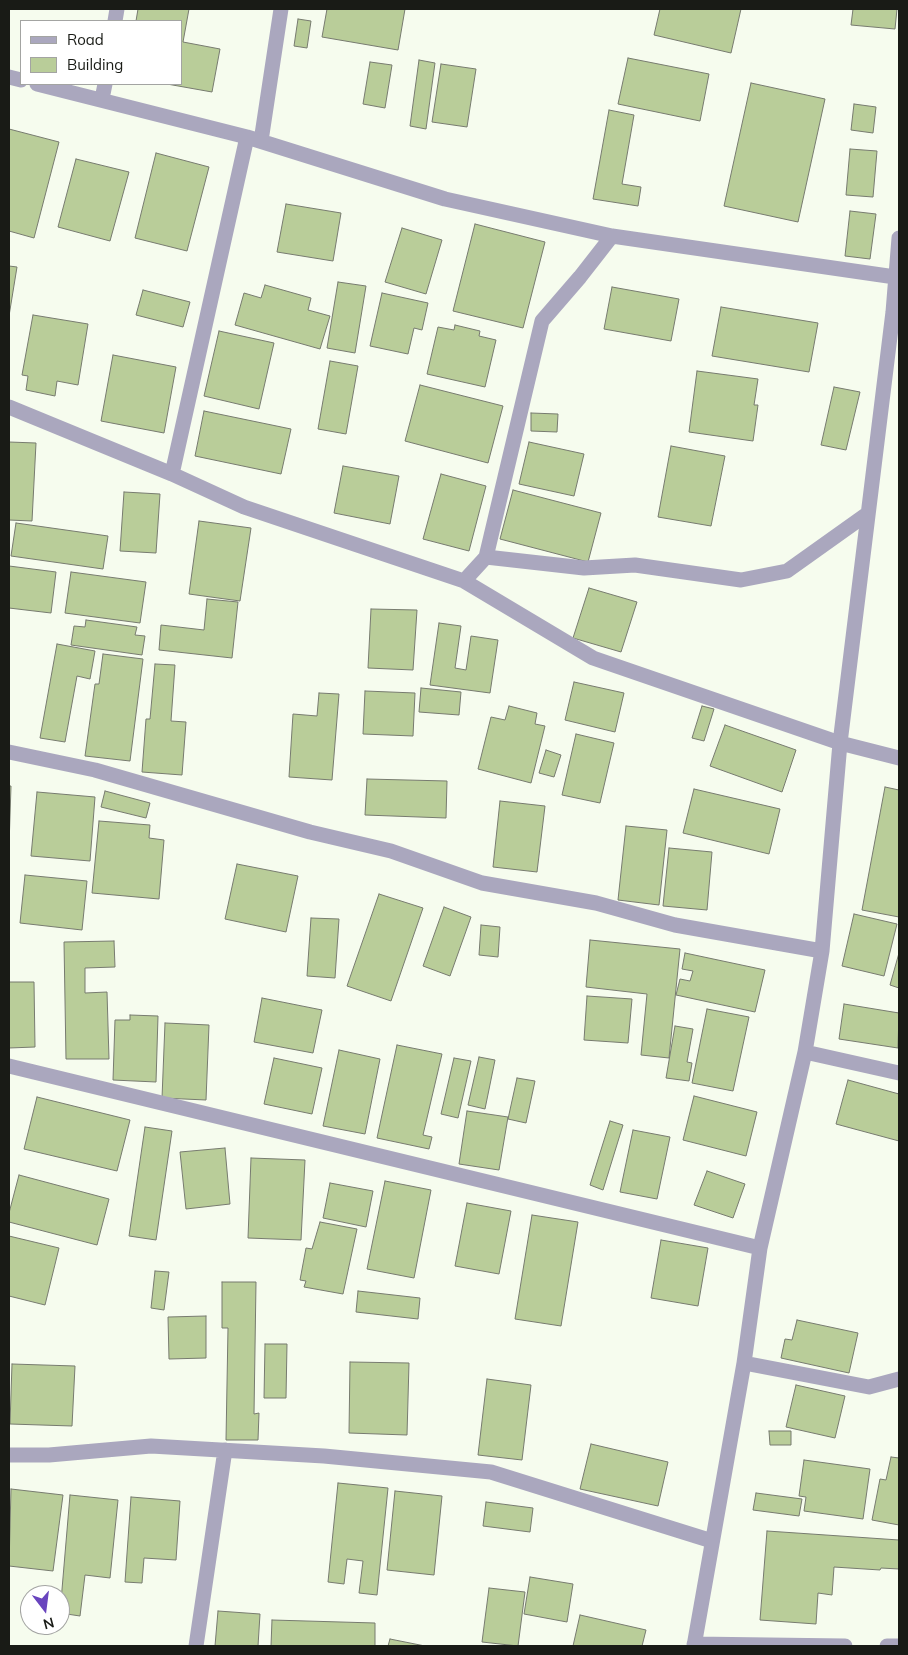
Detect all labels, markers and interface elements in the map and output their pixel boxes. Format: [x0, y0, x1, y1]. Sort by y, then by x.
legend [20, 20, 182, 85]
text: Road [67, 30, 104, 49]
text: Building [67, 55, 123, 74]
north arrow [20, 1585, 70, 1635]
text: N [41, 1613, 56, 1634]

